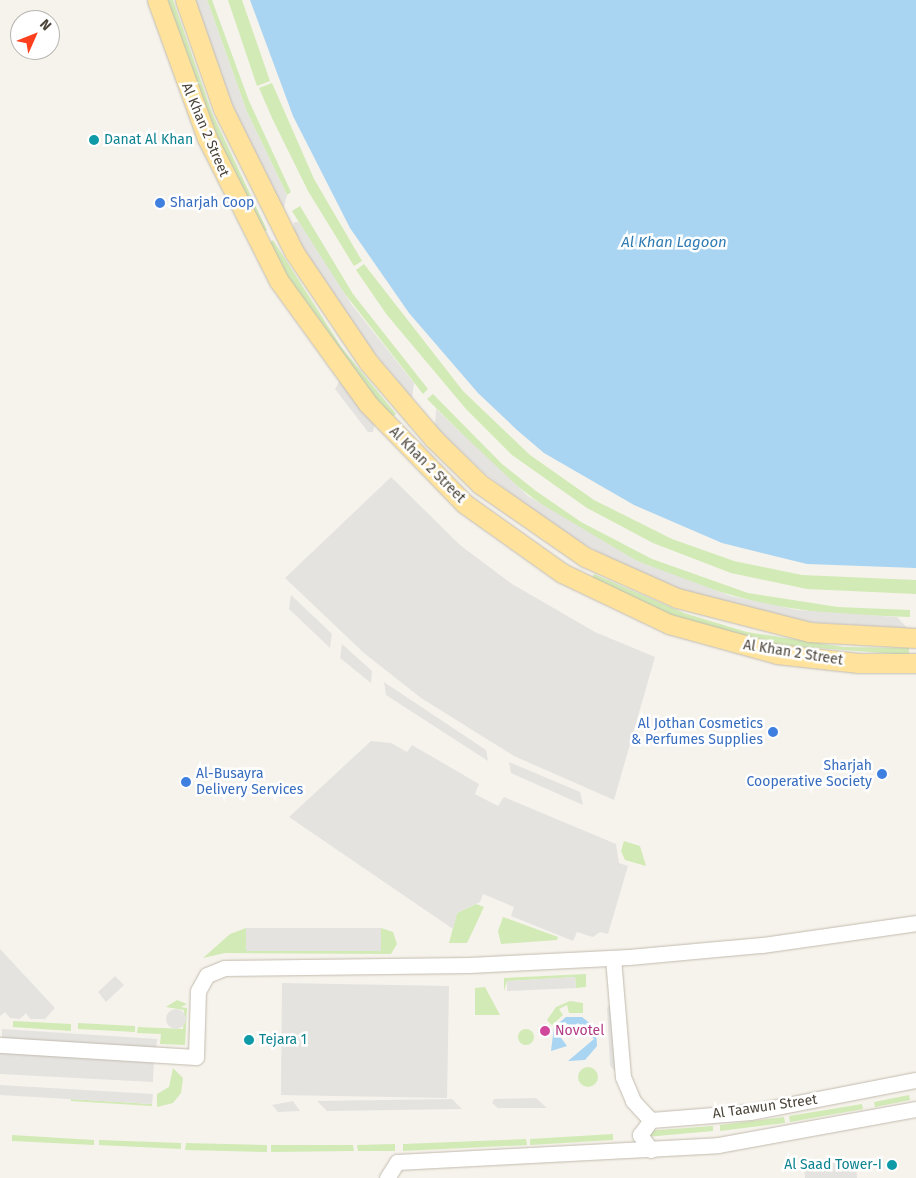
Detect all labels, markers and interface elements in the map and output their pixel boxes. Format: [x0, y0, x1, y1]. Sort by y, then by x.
north arrow [10, 10, 60, 60]
text: N [36, 16, 55, 34]
street label: Al Khan 2 Street [178, 80, 232, 180]
place label: Danat Al Khan [104, 132, 193, 148]
marker: Danat Al Khan [88, 134, 100, 146]
place label: Sharjah Coop [170, 195, 254, 211]
marker: Sharjah Coop [154, 197, 166, 209]
water label: Al Khan Lagoon [621, 234, 727, 252]
street label: Al Khan 2 Street [386, 424, 468, 506]
street label: Al Khan 2 Street [742, 637, 844, 669]
place label: Al Jothan Cosmetics & Perfumes Supplies [631, 716, 763, 749]
marker: Al Jothan Cosmetics & Perfumes Supplies [767, 726, 779, 738]
place label: Sharjah Cooperative Society [746, 758, 872, 790]
place label: Al-Busayra Delivery Services [196, 766, 303, 799]
marker: Sharjah Cooperative Society [876, 768, 888, 780]
marker: Al-Busayra Delivery Services [180, 776, 192, 788]
place label: Novotel [555, 1023, 604, 1039]
marker: Novotel [539, 1025, 551, 1037]
place label: Tejara 1 [259, 1032, 307, 1048]
marker: Tejara 1 [243, 1034, 255, 1046]
street label: Al Taawun Street [712, 1091, 818, 1123]
place label: Al Saad Tower-I [784, 1157, 882, 1173]
marker: Al Saad Tower-I [886, 1159, 898, 1171]

